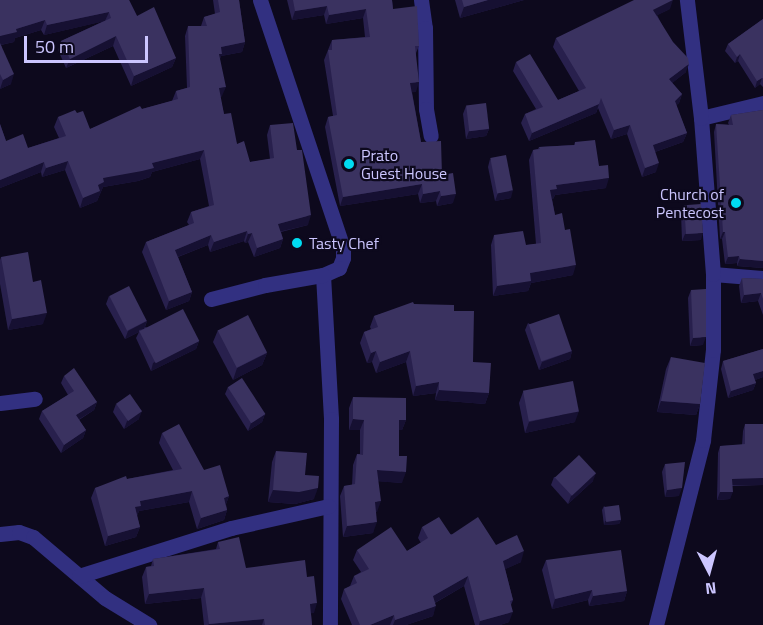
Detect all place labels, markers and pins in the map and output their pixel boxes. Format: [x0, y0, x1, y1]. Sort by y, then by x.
place label: Prato Guest House [361, 145, 447, 183]
marker: Prato Guest House [342, 157, 356, 171]
place label: Church of Pentecost [656, 184, 724, 222]
marker: Church of Pentecost [729, 196, 743, 210]
place label: Tasty Chef [309, 233, 379, 253]
marker: Tasty Chef [290, 236, 304, 250]

